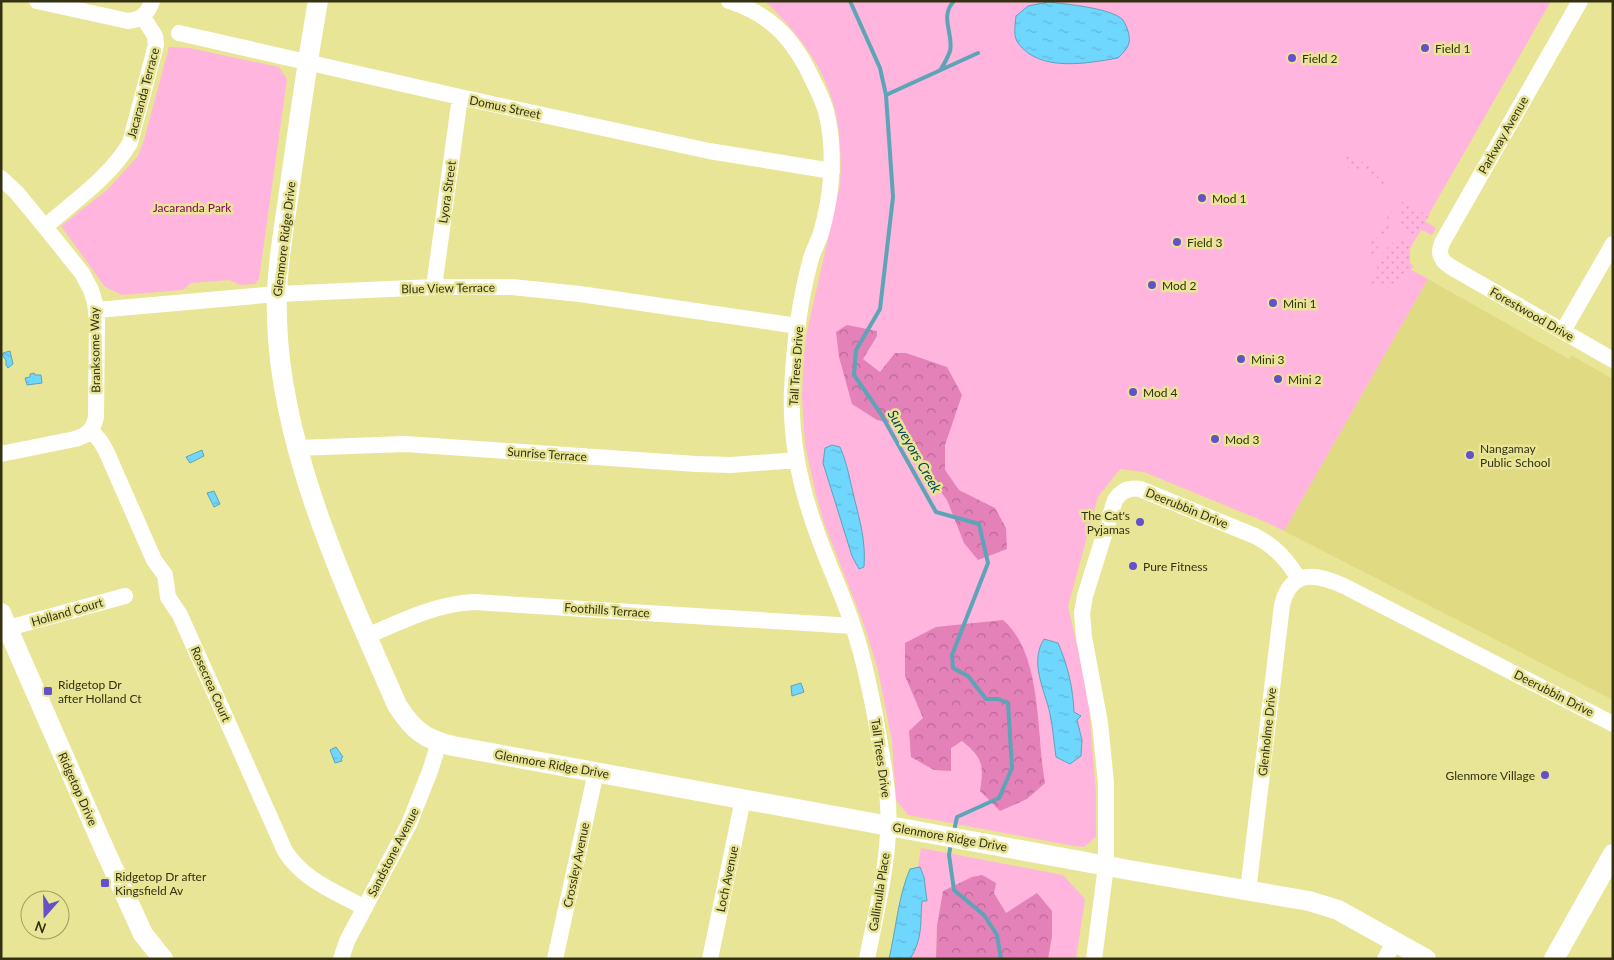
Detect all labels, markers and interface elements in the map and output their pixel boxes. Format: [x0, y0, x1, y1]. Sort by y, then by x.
place label: Field 1 [1435, 41, 1471, 56]
marker: Field 1 [1419, 42, 1431, 54]
street label: Jacaranda Terrace [124, 46, 162, 140]
place label: Field 2 [1302, 51, 1338, 66]
marker: Field 2 [1286, 52, 1298, 64]
street label: Domus Street [468, 92, 543, 122]
street label: Parkway Avenue [1475, 94, 1531, 176]
street label: Lyora Street [435, 159, 459, 224]
street label: Glenmore Ridge Drive [269, 181, 299, 297]
place label: Mod 1 [1212, 191, 1247, 206]
marker: Mod 1 [1196, 192, 1208, 204]
park label: Jacaranda Park [153, 200, 232, 215]
place label: Field 3 [1187, 235, 1223, 250]
marker: Field 3 [1171, 236, 1183, 248]
place label: Mod 2 [1162, 278, 1197, 293]
marker: Mod 2 [1146, 279, 1158, 291]
street label: Blue View Terrace [401, 280, 495, 296]
street label: Forestwood Drive [1487, 284, 1577, 344]
place label: Mini 1 [1283, 296, 1317, 311]
marker: Mini 1 [1267, 297, 1279, 309]
street label: Branksome Way [87, 306, 103, 393]
street label: Tall Trees Drive [786, 326, 806, 406]
place label: Mini 3 [1251, 352, 1285, 367]
marker: Mini 3 [1235, 353, 1247, 365]
place label: Mini 2 [1288, 372, 1322, 387]
marker: Mini 2 [1272, 373, 1284, 385]
place label: Mod 4 [1143, 385, 1178, 400]
marker: Mod 4 [1127, 386, 1139, 398]
water label: Surveyors Creek [884, 407, 946, 496]
place label: Mod 3 [1225, 432, 1260, 447]
marker: Mod 3 [1209, 433, 1221, 445]
place label: Nangamay Public School [1480, 441, 1550, 470]
street label: Sunrise Terrace [507, 444, 587, 464]
marker: Nangamay Public School [1464, 449, 1476, 461]
street label: Deerubbin Drive [1144, 485, 1230, 531]
place label: The Cat's Pyjamas [1081, 508, 1130, 537]
marker: The Cat's Pyjamas [1134, 516, 1146, 528]
place label: Pure Fitness [1143, 559, 1208, 574]
marker: Pure Fitness [1127, 560, 1139, 572]
street label: Holland Court [29, 594, 105, 629]
street label: Foothills Terrace [564, 600, 650, 620]
street label: Rosecrea Court [188, 644, 235, 725]
street label: Deerubbin Drive [1512, 666, 1596, 720]
place label: Ridgetop Dr after Holland Ct [58, 677, 142, 706]
marker: Ridgetop Dr after Holland Ct [42, 685, 54, 697]
street label: Glenholme Drive [1255, 687, 1279, 777]
street label: Tall Trees Drive [868, 718, 894, 798]
street label: Glenmore Ridge Drive [494, 747, 610, 781]
street label: Ridgetop Drive [55, 750, 101, 828]
place label: Glenmore Village [1446, 768, 1535, 783]
marker: Glenmore Village [1539, 769, 1551, 781]
street label: Sandstone Avenue [364, 805, 422, 899]
street label: Glenmore Ridge Drive [892, 820, 1008, 854]
street label: Crossley Avenue [560, 821, 592, 909]
street label: Loch Avenue [713, 844, 741, 914]
street label: Gallinulla Place [865, 852, 893, 932]
place label: Ridgetop Dr after Kingsfield Av [115, 869, 207, 898]
marker: Ridgetop Dr after Kingsfield Av [99, 877, 111, 889]
north arrow [20, 890, 70, 940]
text: N [32, 918, 48, 938]

